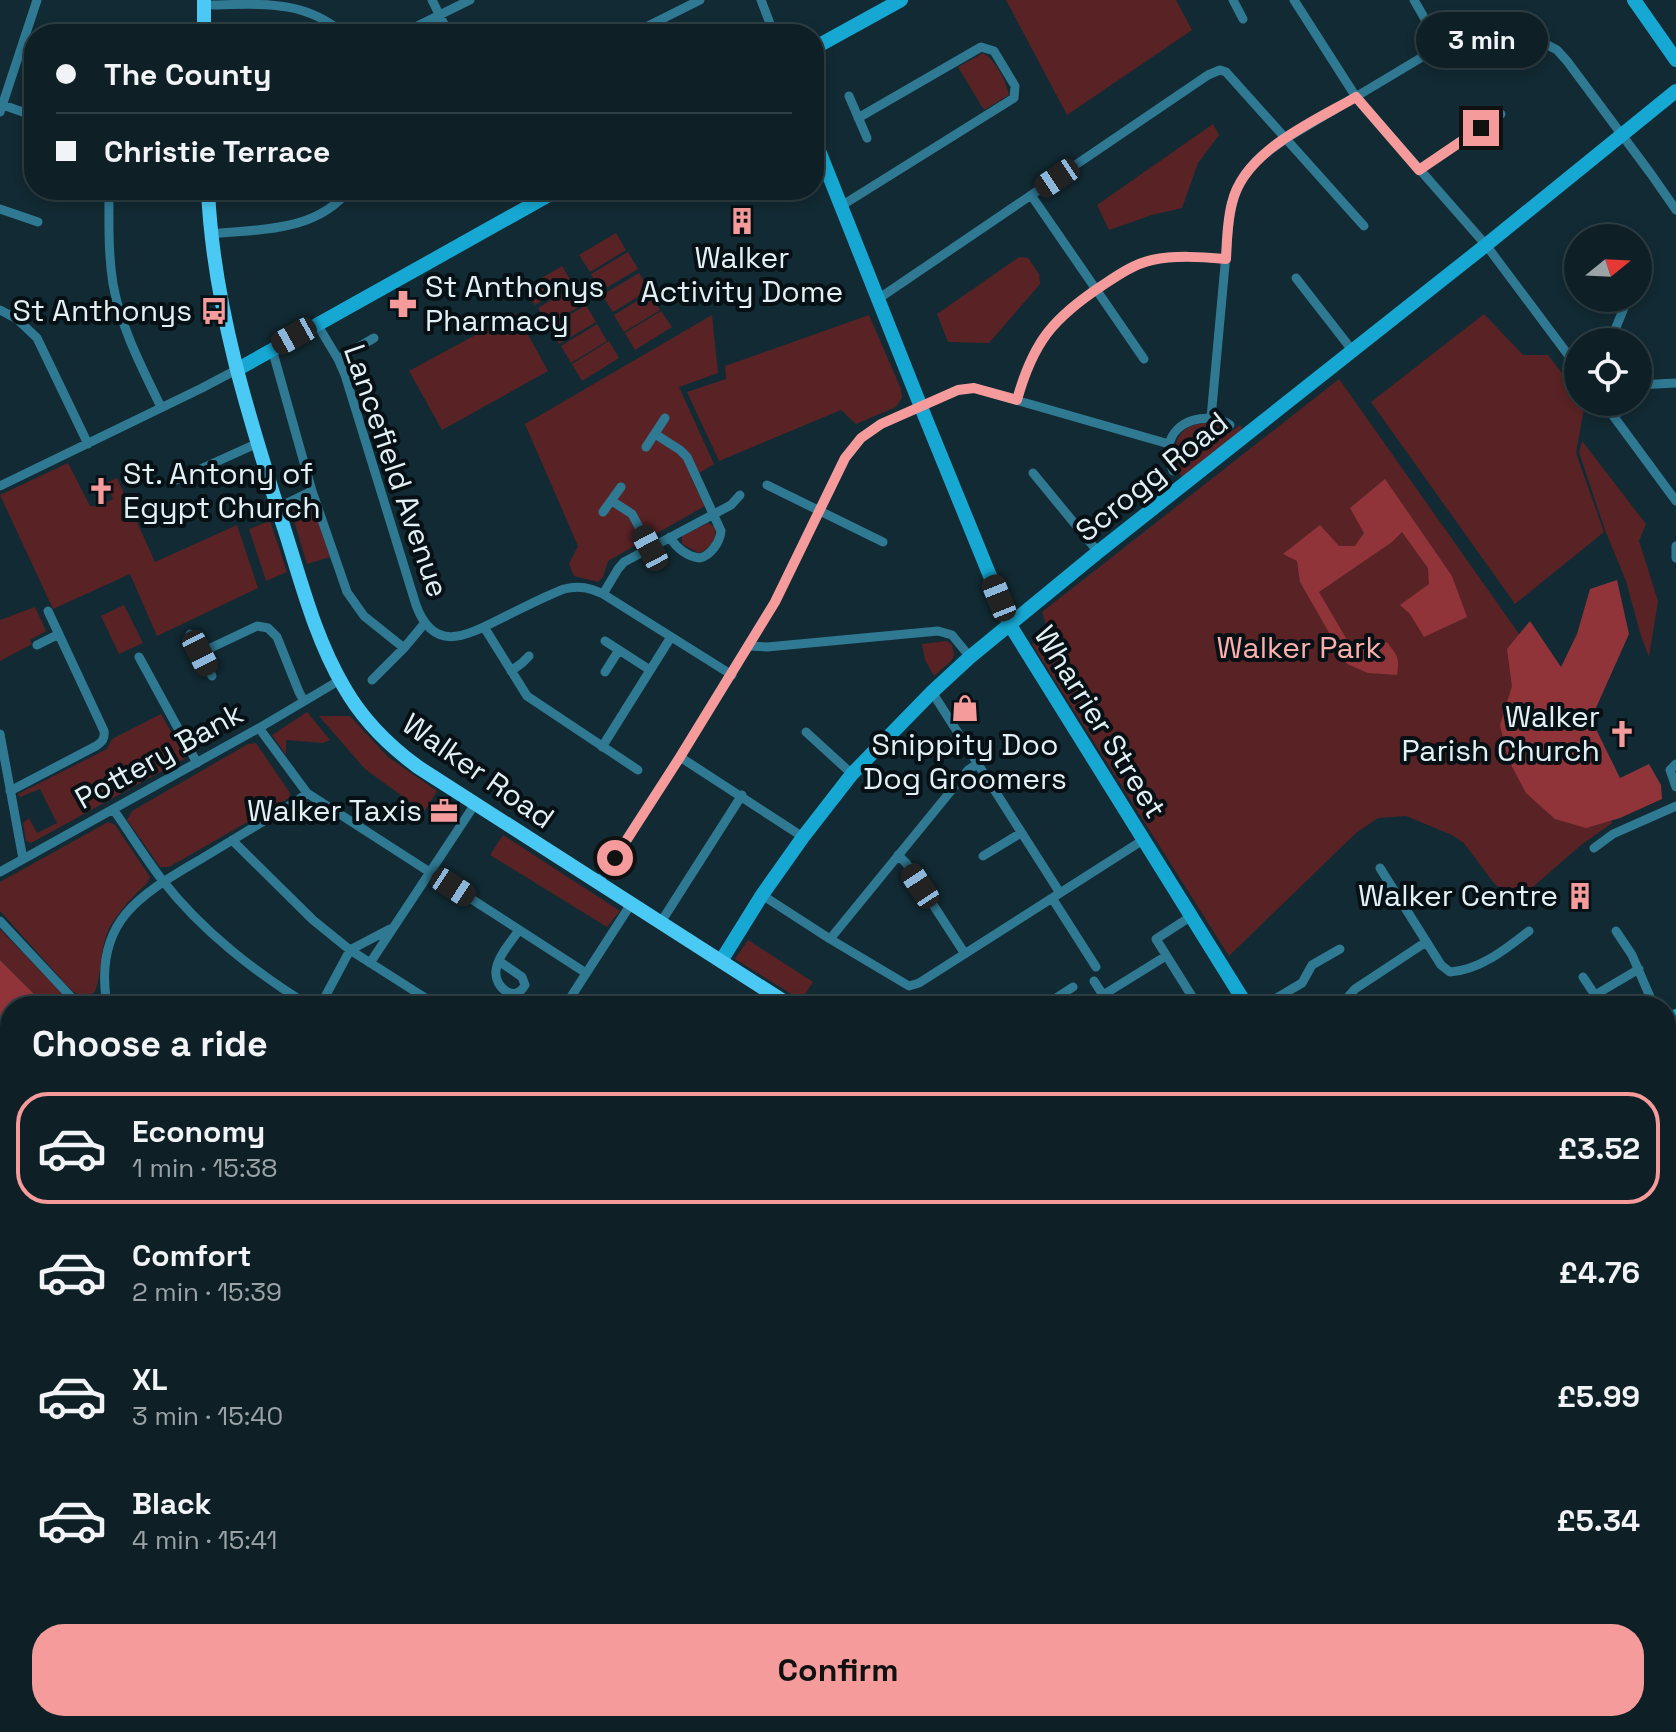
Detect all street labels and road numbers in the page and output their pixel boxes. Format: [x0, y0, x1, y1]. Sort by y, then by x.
street label: Lancefield Avenue [335, 339, 458, 602]
street label: Scrogg Road [1067, 403, 1236, 550]
street label: Wharrier Street [1026, 618, 1175, 825]
street label: Pottery Bank [68, 693, 250, 818]
street label: Walker Road [395, 704, 562, 837]

